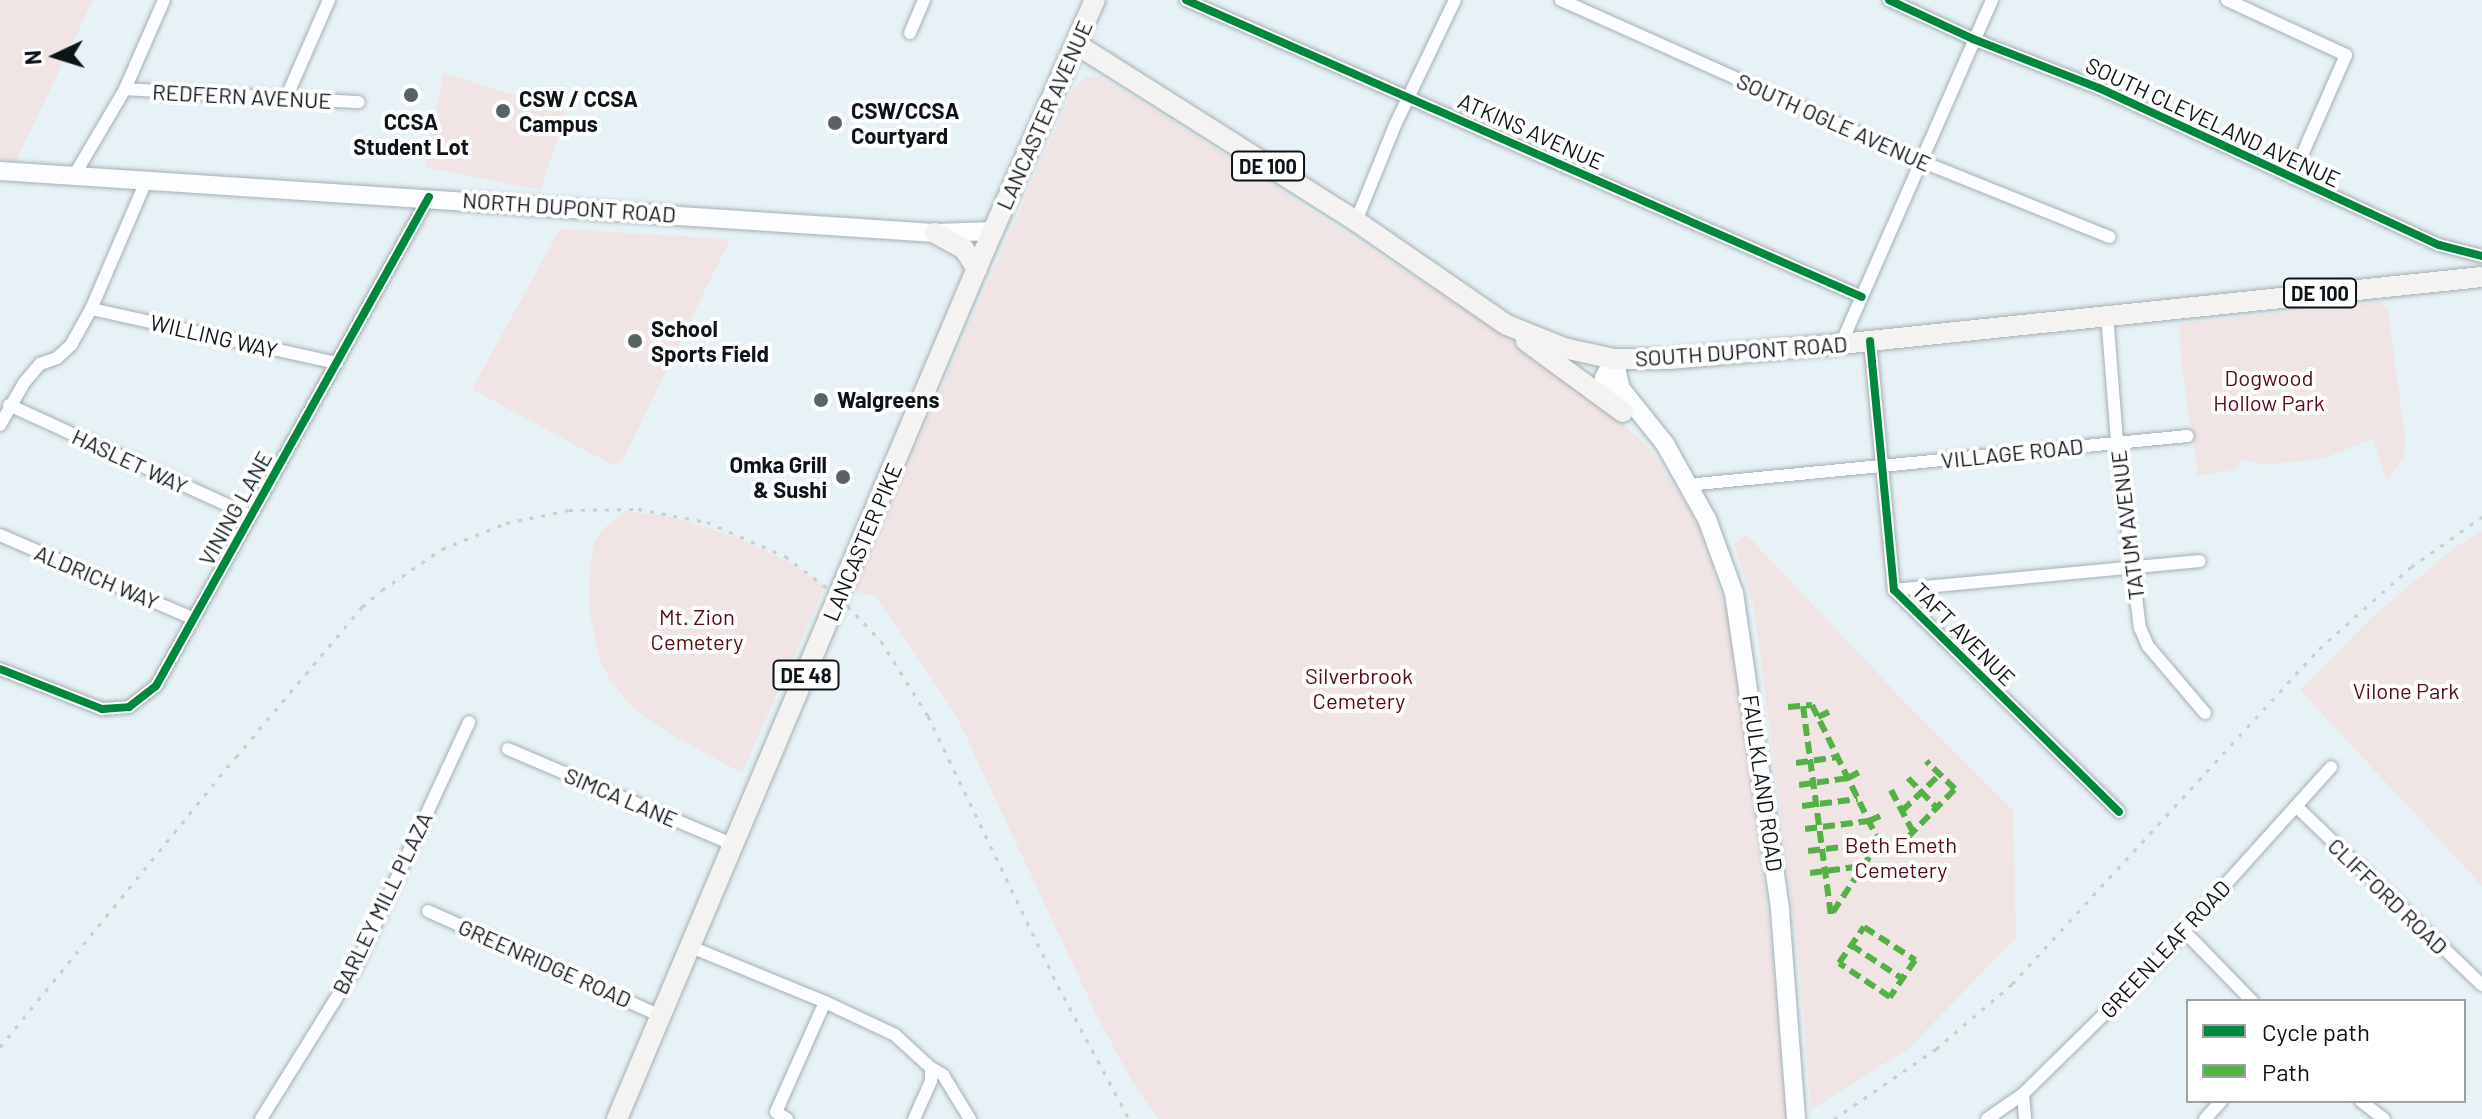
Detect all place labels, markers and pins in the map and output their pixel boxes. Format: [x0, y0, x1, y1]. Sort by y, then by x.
place label: CSW / CCSA Campus [519, 85, 638, 136]
marker: CCSA Student Lot [402, 86, 420, 104]
place label: CSW/CCSA Courtyard [851, 97, 959, 148]
marker: CSW / CCSA Campus [494, 102, 512, 120]
place label: CCSA Student Lot [353, 108, 469, 160]
marker: CSW/CCSA Courtyard [826, 114, 844, 132]
place label: School Sports Field [651, 315, 769, 366]
marker: School Sports Field [626, 332, 644, 350]
place label: Walgreens [837, 387, 939, 413]
marker: Walgreens [812, 391, 830, 409]
place label: Omka Grill & Sushi [729, 451, 827, 502]
marker: Omka Grill & Sushi [834, 468, 852, 486]

